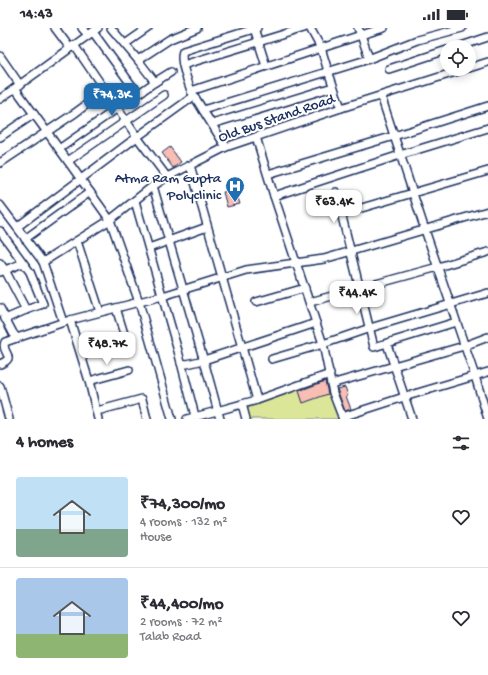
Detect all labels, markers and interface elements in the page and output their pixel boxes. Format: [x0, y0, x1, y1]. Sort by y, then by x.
text: 14:43 [20, 5, 53, 23]
map controls [440, 40, 476, 76]
button: locate [440, 40, 476, 76]
pin: ₹74.3K [79, 83, 145, 117]
text: ₹74.3K [93, 88, 131, 103]
street label: Old Bus Stand Road [216, 90, 338, 147]
place label: Atma Ram Gupta Polyclinic [115, 170, 222, 205]
hospital icon: Atma Ram Gupta Polyclinic [224, 175, 246, 203]
pin: ₹63.4K [301, 190, 367, 224]
text: ₹63.4K [315, 195, 353, 210]
pin: ₹44.4K [324, 281, 390, 315]
text: ₹44.4K [338, 286, 376, 301]
pin: ₹48.7K [74, 332, 140, 366]
text: ₹48.7K [88, 337, 126, 352]
icon: filters [450, 432, 472, 454]
text: 4 homes [16, 433, 73, 453]
icon: home [48, 493, 96, 541]
text: ₹74,300/mo [140, 495, 225, 515]
icon: heart [450, 506, 472, 528]
text: 4 rooms · 132 m² [140, 515, 227, 530]
text: House [140, 530, 172, 545]
icon: home [48, 594, 96, 642]
text: ₹44,400/mo [140, 595, 223, 615]
icon: heart [450, 607, 472, 629]
text: 2 rooms · 72 m² [140, 615, 222, 630]
text: Talab Road [140, 630, 201, 645]

